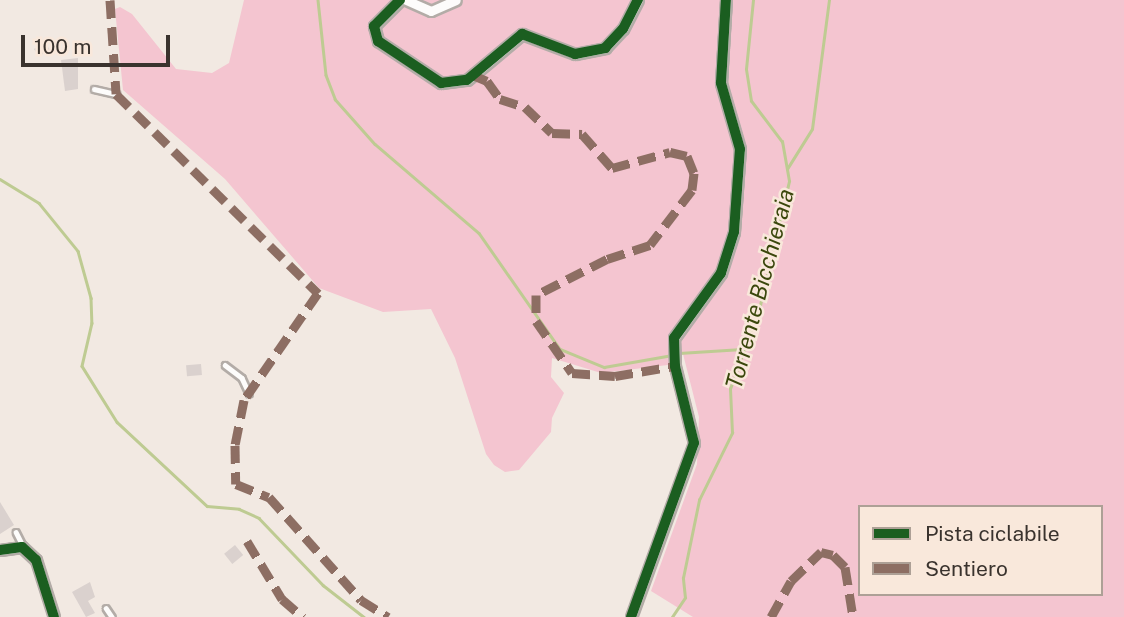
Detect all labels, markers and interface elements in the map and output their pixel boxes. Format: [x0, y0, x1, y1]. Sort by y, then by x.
scale bar [24, 21, 173, 65]
text: 100 m [34, 34, 91, 59]
water label: Torrente Bicchieraia [720, 186, 800, 392]
legend [858, 505, 1103, 596]
text: Pista ciclabile [925, 521, 1060, 546]
text: Sentiero [925, 556, 1008, 581]

